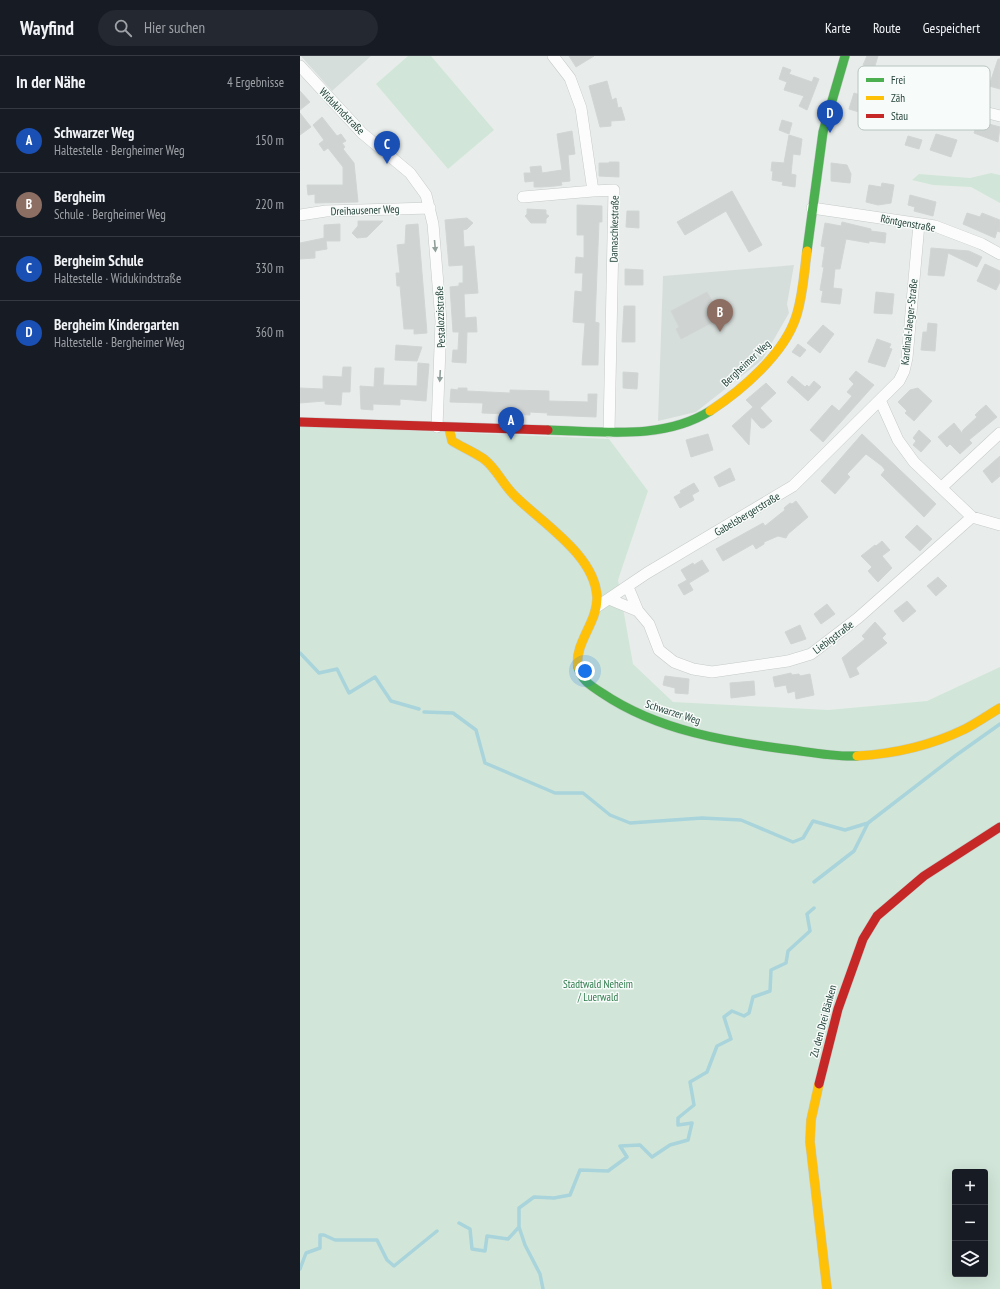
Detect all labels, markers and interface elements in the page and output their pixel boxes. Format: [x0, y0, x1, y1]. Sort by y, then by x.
search box [98, 10, 378, 46]
text: Wayfind [20, 16, 74, 40]
icon: search [112, 17, 134, 39]
text: Hier suchen [144, 18, 205, 37]
text: Karte [825, 19, 851, 37]
text: Route [873, 19, 901, 37]
text: Gespeichert [923, 19, 980, 37]
legend [858, 66, 990, 130]
text: In der Nähe [16, 71, 86, 93]
text: Frei [891, 73, 906, 87]
text: 4 Ergebnisse [227, 74, 284, 91]
street label: Widukindstraße [316, 85, 368, 138]
text: Zäh [891, 91, 905, 105]
pin: D [817, 100, 843, 133]
text: Stau [891, 109, 908, 123]
text: Schwarzer Weg [54, 123, 134, 142]
pin: C [374, 131, 400, 164]
text: A [26, 132, 32, 149]
text: 150 m [255, 132, 284, 149]
text: Haltestelle · Bergheimer Weg [54, 142, 185, 159]
text: Bergheim [54, 187, 105, 206]
street label: Damaschkestraße [606, 195, 622, 263]
text: B [26, 196, 32, 213]
text: 220 m [255, 196, 284, 213]
street label: Dreihausener Weg [330, 202, 400, 218]
text: Schule · Bergheimer Weg [54, 206, 166, 223]
street label: Röntgenstraße [879, 211, 937, 235]
one-way arrow [432, 240, 439, 252]
text: Bergheim Schule [54, 251, 144, 270]
text: C [26, 260, 32, 277]
text: 330 m [255, 260, 284, 277]
text: Haltestelle · Widukindstraße [54, 270, 181, 287]
street label: Kardinal-Jaeger-Straße [898, 278, 921, 366]
street label: Pestalozzistraße [432, 285, 448, 348]
pin: B [707, 299, 733, 332]
text: Bergheim Kindergarten [54, 315, 179, 334]
text: D [26, 324, 32, 341]
text: 360 m [255, 324, 284, 341]
text: Haltestelle · Bergheimer Weg [54, 334, 185, 351]
street label: Bergheimer Weg [718, 336, 774, 389]
one-way arrow [437, 370, 443, 383]
pin: A [498, 407, 524, 440]
street label: Gabelsbergerstraße [712, 489, 783, 539]
street label: Liebigstraße [810, 617, 857, 657]
your location [575, 661, 595, 681]
street label: Schwarzer Weg [644, 697, 703, 728]
park label: Stadtwald Neheim / Luerwald [563, 977, 633, 1004]
street label: Zu den Drei Bänken [807, 983, 839, 1059]
map controls [952, 1169, 988, 1277]
button: + [952, 1169, 988, 1205]
button: − [952, 1205, 988, 1241]
button: layers [952, 1241, 988, 1277]

